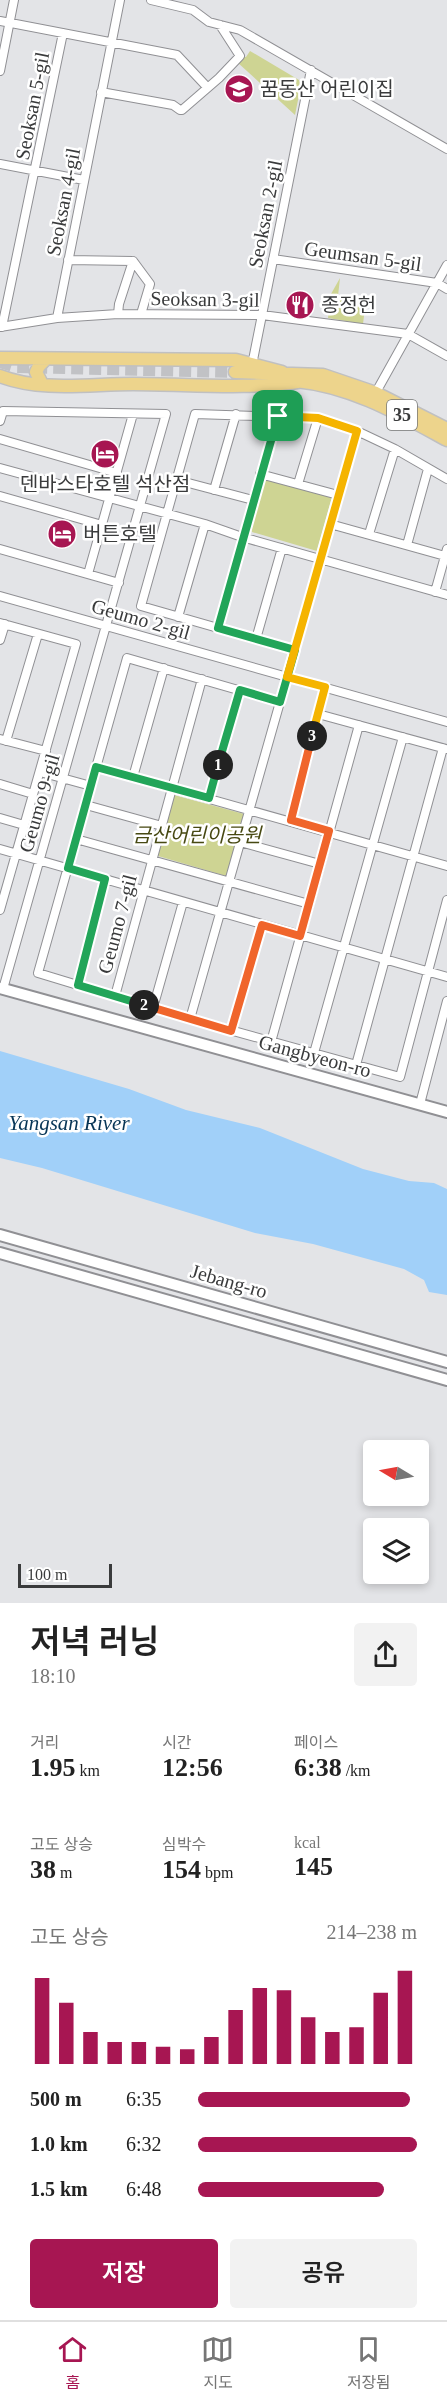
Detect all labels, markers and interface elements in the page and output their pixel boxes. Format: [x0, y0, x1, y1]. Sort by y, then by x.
street label: Seoksan 5-gil [11, 50, 54, 162]
school or university icon: 꿈동산 어린이집 [223, 73, 255, 105]
place label: 꿈동산 어린이집 [260, 78, 394, 100]
street label: Seoksan 4-gil [42, 146, 85, 258]
street label: Seoksan 2-gil [244, 158, 287, 270]
street label: Geumsan 5-gil [303, 237, 424, 276]
street label: Seoksan 3-gil [150, 287, 260, 312]
restaurant icon: 종정헌 [284, 289, 316, 321]
place label: 종정헌 [321, 294, 376, 316]
pin [252, 390, 303, 441]
icon: arrive [261, 399, 294, 432]
road number: 35 [387, 400, 417, 430]
hotel icon: 덴바스타호텔 석산점 [89, 438, 121, 470]
place label: 덴바스타호텔 석산점 [20, 473, 190, 495]
hotel icon: 버튼호텔 [46, 518, 78, 550]
place label: 버튼호텔 [83, 523, 157, 545]
street label: Geumo 2-gil [89, 594, 193, 645]
pin: 3 [297, 721, 327, 751]
text: 3 [308, 727, 316, 744]
pin: 1 [203, 750, 233, 780]
street label: Geumo 9-gil [14, 751, 65, 855]
text: 1 [214, 756, 222, 773]
park label: 금산어린이공원 [133, 824, 263, 846]
street label: Geumo 7-gil [93, 872, 142, 976]
pin: 2 [129, 990, 159, 1020]
text: 2 [140, 996, 148, 1013]
street label: Gangbyeon-ro [256, 1030, 374, 1083]
water label: Yangsan River [8, 1111, 130, 1135]
street label: Jebang-ro [188, 1260, 270, 1303]
north arrow [363, 1440, 429, 1506]
map controls [363, 1440, 429, 1584]
button: layers [363, 1518, 429, 1584]
scale bar [18, 1561, 112, 1588]
text: 100 m [27, 1566, 67, 1583]
button: share [354, 1623, 417, 1686]
text: 저녁 러닝 [30, 1624, 160, 1660]
text: 18:10 [30, 1665, 76, 1687]
text: 거리 [30, 1734, 59, 1751]
text: 시간 [162, 1734, 191, 1751]
text: 페이스 [294, 1734, 338, 1751]
text: 1.95 [30, 1753, 76, 1782]
text: 12:56 [162, 1753, 223, 1782]
text: 6:38 [294, 1753, 342, 1782]
text: km [76, 1762, 100, 1779]
text: /km [342, 1762, 371, 1779]
text: kcal [294, 1834, 321, 1851]
text: 고도 상승 [30, 1836, 93, 1853]
text: 심박수 [162, 1836, 206, 1853]
text: 145 [294, 1852, 333, 1881]
text: 38 [30, 1855, 56, 1884]
text: 154 [162, 1855, 201, 1884]
text: m [56, 1864, 72, 1881]
text: bpm [201, 1864, 233, 1881]
text: 214–238 m [326, 1921, 417, 1943]
text: 고도 상승 [30, 1926, 109, 1948]
text: 500 m [30, 2088, 82, 2110]
text: 6:35 [126, 2088, 162, 2110]
text: 1.0 km [30, 2133, 88, 2155]
text: 6:32 [126, 2133, 162, 2155]
text: 1.5 km [30, 2178, 88, 2200]
text: 6:48 [126, 2178, 162, 2200]
button: 저장 [30, 2239, 218, 2308]
button: 공유 [230, 2239, 417, 2308]
tab: 홈 [56, 2333, 89, 2393]
tab: 지도 [201, 2333, 234, 2393]
tab: 저장됨 [347, 2333, 391, 2393]

